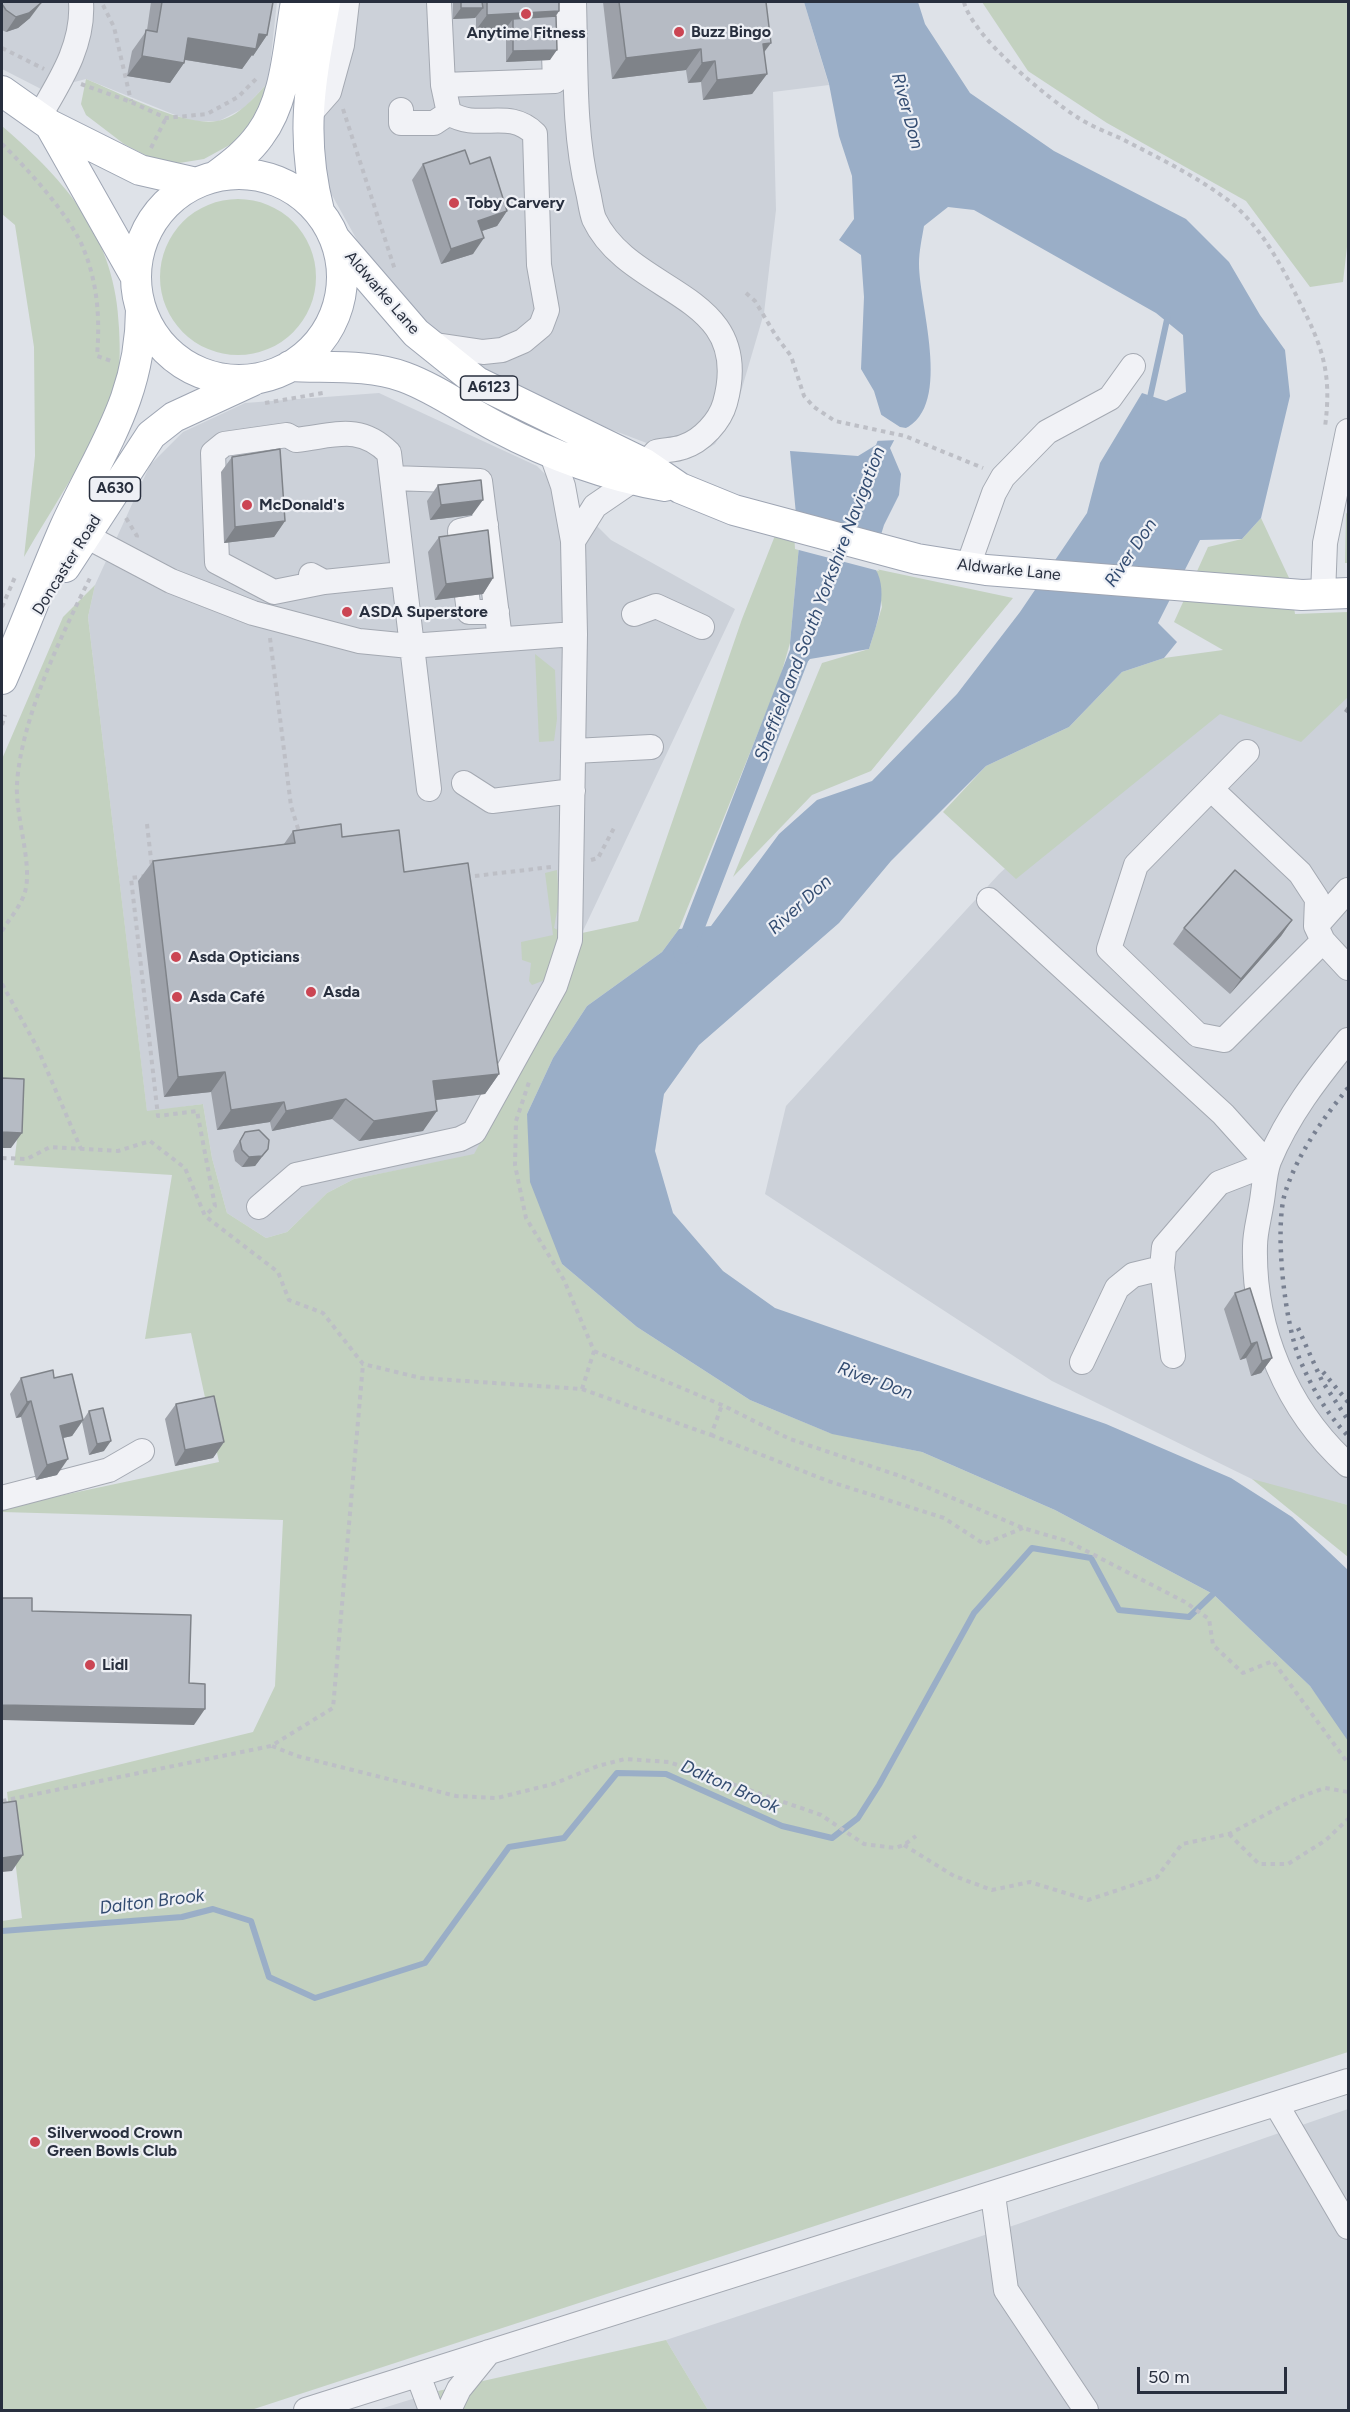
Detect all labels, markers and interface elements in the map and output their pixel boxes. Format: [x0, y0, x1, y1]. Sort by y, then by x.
marker: Anytime Fitness [519, 7, 533, 21]
place label: Buzz Bingo [691, 22, 771, 42]
place label: Anytime Fitness [466, 23, 586, 43]
marker: Buzz Bingo [672, 25, 686, 39]
water label: River Don [886, 71, 928, 151]
place label: Toby Carvery [466, 193, 565, 213]
marker: Toby Carvery [447, 196, 461, 210]
street label: Aldwarke Lane [341, 247, 423, 339]
road number: A6123 [460, 376, 518, 400]
water label: Sheffield and South Yorkshire Navigation [750, 444, 890, 764]
road number: A630 [90, 477, 140, 501]
place label: McDonald's [259, 495, 344, 515]
marker: McDonald's [240, 498, 254, 512]
street label: Doncaster Road [29, 511, 105, 619]
water label: River Don [1100, 515, 1162, 591]
street label: Aldwarke Lane [956, 555, 1062, 585]
place label: ASDA Superstore [359, 602, 488, 622]
marker: ASDA Superstore [340, 605, 354, 619]
water label: River Don [764, 871, 836, 939]
place label: Asda Opticians [188, 947, 300, 967]
marker: Asda Opticians [169, 950, 183, 964]
place label: Asda [323, 982, 360, 1002]
marker: Asda [304, 985, 318, 999]
place label: Asda Café [189, 987, 265, 1007]
marker: Asda Café [170, 990, 184, 1004]
water label: River Don [835, 1358, 915, 1404]
place label: Lidl [102, 1655, 128, 1675]
marker: Lidl [83, 1658, 97, 1672]
water label: Dalton Brook [677, 1756, 783, 1818]
water label: Dalton Brook [98, 1885, 206, 1919]
place label: Silverwood Crown Green Bowls Club [47, 2123, 182, 2161]
marker: Silverwood Crown Green Bowls Club [28, 2135, 42, 2149]
scale bar [1140, 2355, 1290, 2393]
text: 50 m [1148, 2366, 1190, 2388]

